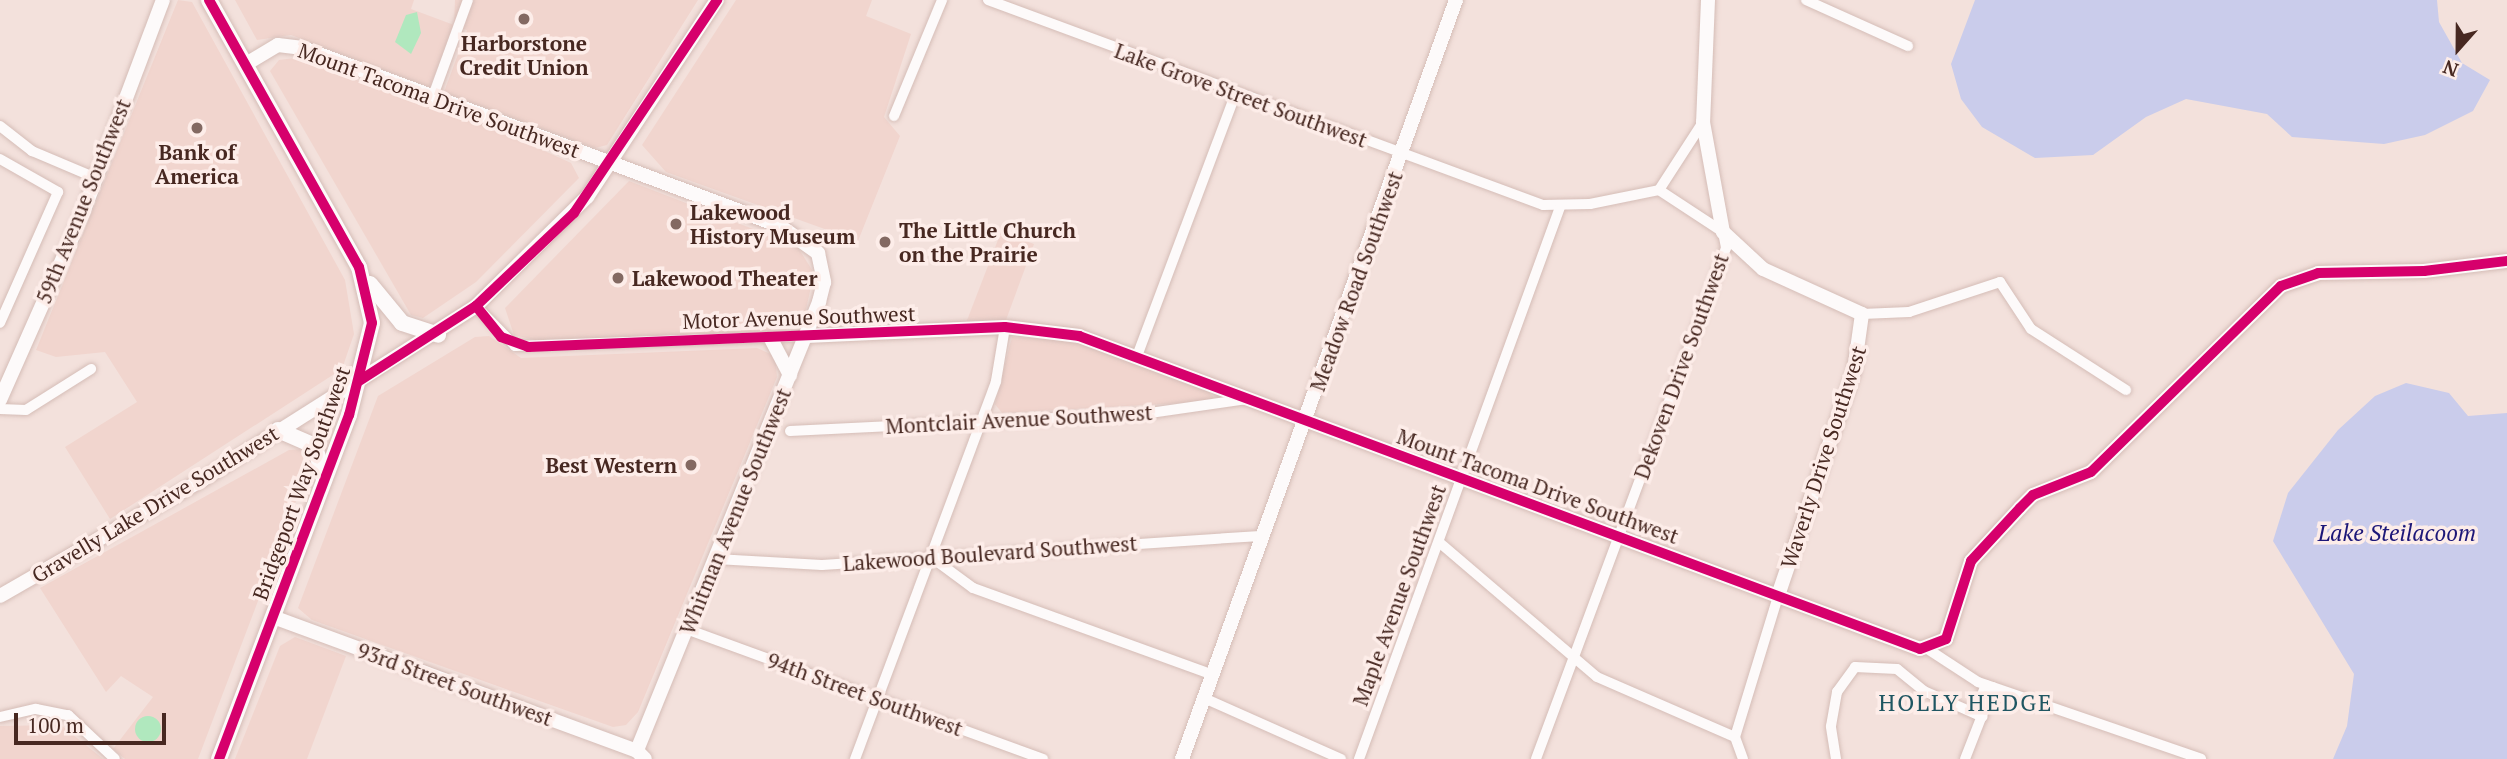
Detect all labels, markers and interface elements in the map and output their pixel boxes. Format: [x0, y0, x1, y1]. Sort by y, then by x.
marker: Harborstone Credit Union [516, 11, 532, 27]
north arrow [2423, 14, 2493, 84]
place label: Harborstone Credit Union [459, 30, 589, 80]
street label: Mount Tacoma Drive Southwest [295, 37, 583, 163]
street label: Lake Grove Street Southwest [1111, 38, 1371, 152]
text: N [2439, 55, 2461, 83]
street label: 59th Avenue Southwest [30, 95, 136, 307]
marker: Bank of America [189, 120, 205, 136]
place label: Bank of America [155, 139, 239, 189]
street label: Meadow Road Southwest [1304, 168, 1408, 394]
place label: Lakewood History Museum [690, 199, 855, 249]
marker: Lakewood History Museum [668, 216, 684, 232]
place label: The Little Church on the Prairie [899, 217, 1076, 267]
marker: The Little Church on the Prairie [877, 234, 893, 250]
street label: Dekoven Drive Southwest [1628, 250, 1734, 482]
place label: Lakewood Theater [632, 265, 817, 291]
marker: Lakewood Theater [610, 270, 626, 286]
street label: Motor Avenue Southwest [682, 300, 916, 334]
street label: Waverly Drive Southwest [1775, 343, 1871, 571]
street label: Bridgeport Way Southwest [247, 363, 355, 603]
street label: Whitman Avenue Southwest [674, 384, 796, 638]
street label: Montclair Avenue Southwest [885, 399, 1153, 439]
street label: Gravelly Lake Drive Southwest [27, 420, 283, 588]
street label: Mount Tacoma Drive Southwest [1394, 423, 1682, 549]
place label: Best Western [545, 452, 677, 478]
marker: Best Western [683, 457, 699, 473]
street label: Maple Avenue Southwest [1347, 481, 1451, 709]
water label: Lake Steilacoom [2318, 519, 2476, 547]
street label: Lakewood Boulevard Southwest [842, 530, 1138, 576]
street label: 93rd Street Southwest [354, 637, 556, 731]
street label: 94th Street Southwest [764, 647, 966, 741]
district label: HOLLY HEDGE [1880, 689, 2052, 717]
scale bar [18, 700, 170, 744]
text: 100 m [27, 711, 84, 739]

